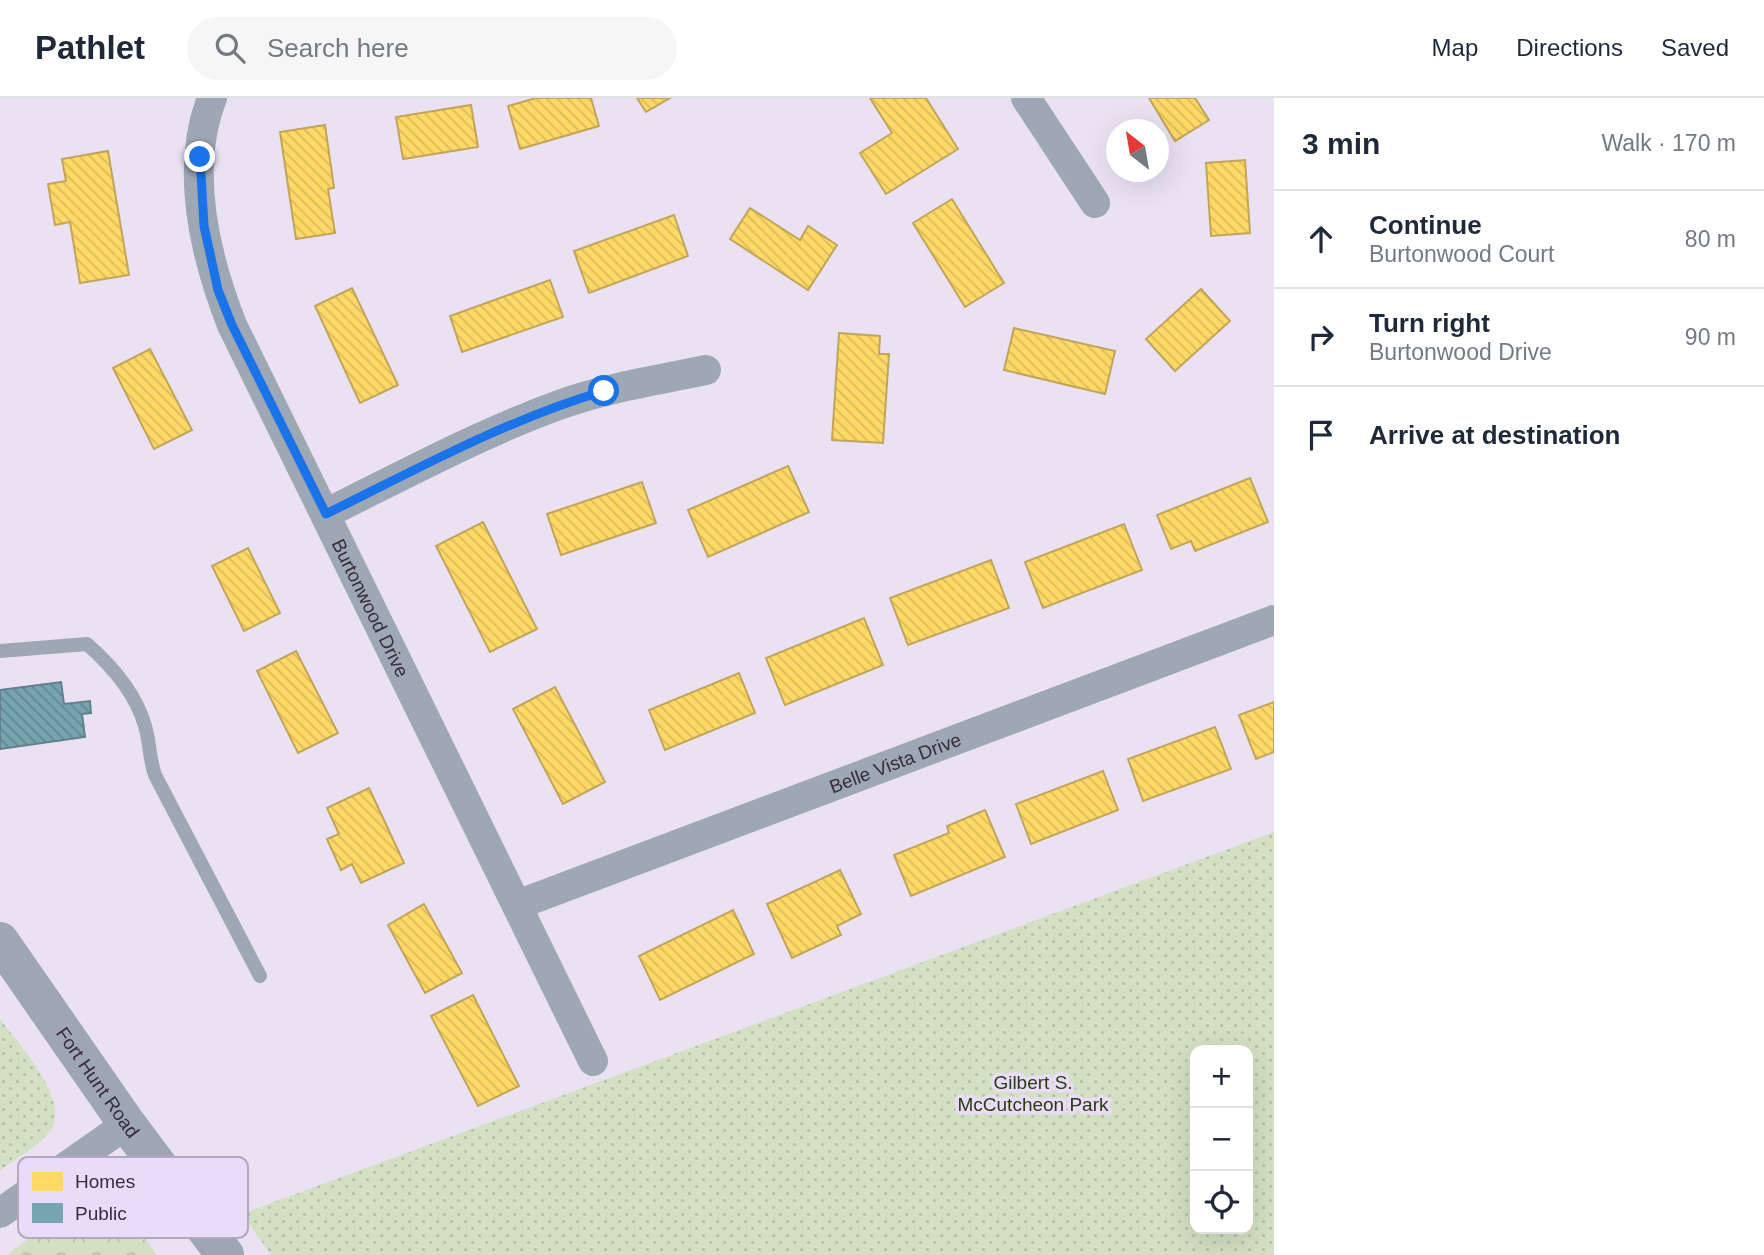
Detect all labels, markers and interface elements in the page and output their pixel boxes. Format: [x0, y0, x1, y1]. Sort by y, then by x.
search box [187, 17, 677, 80]
text: Pathlet [35, 29, 145, 66]
icon: search [211, 29, 249, 67]
text: Search here [267, 33, 409, 63]
text: Map [1432, 34, 1478, 61]
text: Directions [1516, 34, 1623, 61]
text: Saved [1661, 34, 1729, 61]
north arrow [1106, 119, 1169, 182]
text: 3 min [1302, 127, 1380, 160]
text: Walk · 170 m [1601, 130, 1736, 156]
route end [184, 141, 215, 172]
text: Continue [1369, 210, 1482, 240]
icon: ahead [1302, 220, 1340, 258]
text: 80 m [1685, 226, 1736, 252]
text: Burtonwood Court [1369, 241, 1554, 267]
text: Turn right [1369, 308, 1490, 338]
icon: right [1302, 318, 1340, 356]
text: 90 m [1685, 324, 1736, 350]
text: Burtonwood Drive [1369, 339, 1552, 365]
route start [588, 375, 619, 406]
icon: arrive [1302, 416, 1340, 454]
text: Arrive at destination [1369, 420, 1620, 450]
street label: Burtonwood Drive [328, 536, 413, 680]
street label: Belle Vista Drive [826, 729, 964, 797]
street label: Fort Hunt Road [52, 1023, 144, 1142]
map controls [1190, 1045, 1253, 1234]
button: + [1190, 1045, 1253, 1108]
park label: Gilbert S. McCutcheon Park [957, 1072, 1109, 1115]
button: − [1190, 1108, 1253, 1171]
legend [18, 1157, 248, 1238]
text: Homes [75, 1171, 135, 1192]
button: locate [1190, 1171, 1253, 1234]
text: Public [75, 1203, 127, 1224]

